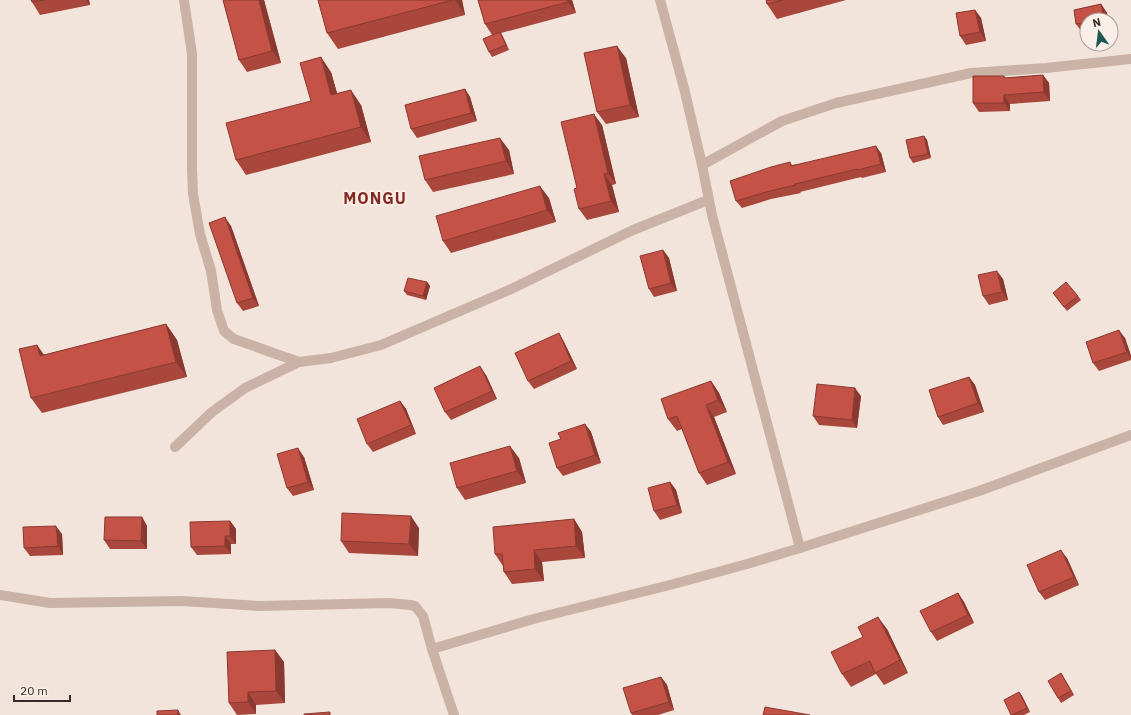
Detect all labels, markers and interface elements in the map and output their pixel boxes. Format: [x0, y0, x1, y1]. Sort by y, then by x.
north arrow [1079, 12, 1119, 52]
text: N [1091, 15, 1102, 30]
district label: MONGU [343, 188, 407, 208]
scale bar [14, 677, 70, 703]
text: 20 m [20, 683, 48, 698]

